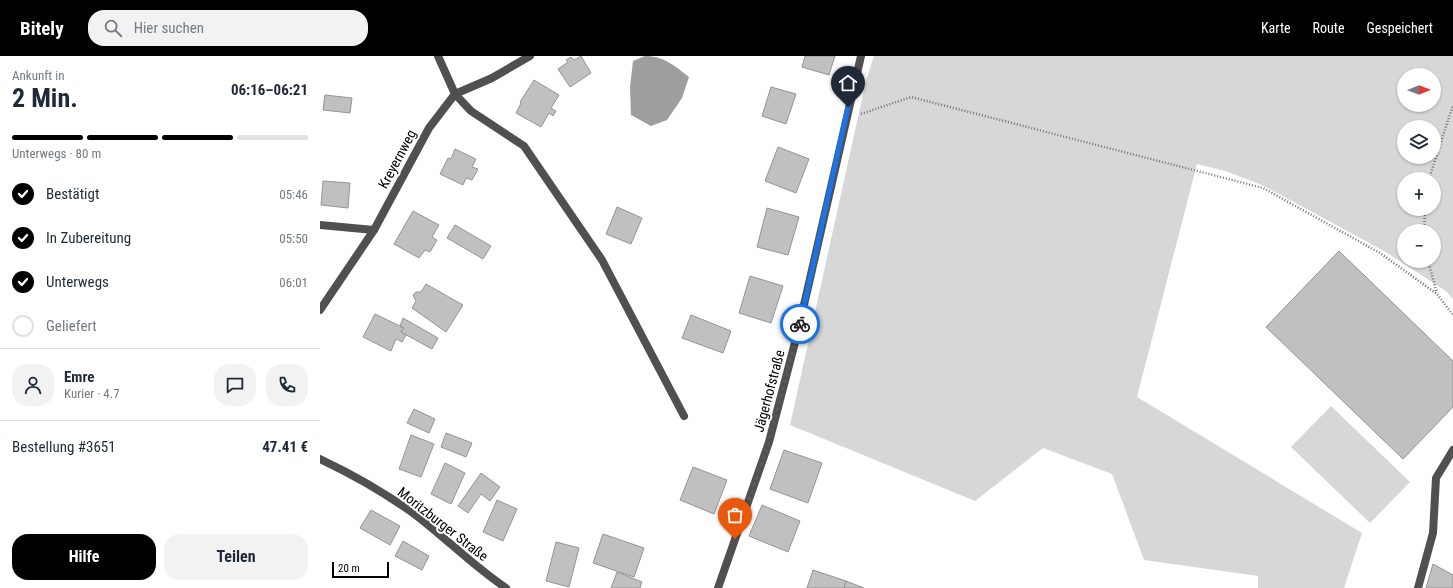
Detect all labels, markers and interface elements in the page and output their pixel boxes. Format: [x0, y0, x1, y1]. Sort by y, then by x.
search box [88, 10, 368, 46]
text: Bitely [20, 17, 64, 40]
icon: search [102, 17, 124, 39]
text: Hier suchen [134, 19, 204, 37]
text: Karte [1261, 20, 1291, 36]
text: Route [1313, 20, 1345, 36]
text: Gespeichert [1367, 20, 1433, 36]
pin [831, 66, 865, 107]
text: Ankunft in [12, 68, 64, 83]
north arrow [1397, 68, 1441, 112]
map controls [1397, 68, 1441, 268]
icon: home [837, 72, 859, 94]
text: 06:16–06:21 [231, 81, 308, 99]
text: 2 Min. [12, 83, 78, 113]
button: layers [1397, 120, 1441, 164]
street label: Kreyernweg [375, 127, 419, 191]
text: Unterwegs · 80 m [12, 146, 101, 161]
button: + [1397, 172, 1441, 216]
icon: check [12, 183, 34, 205]
text: Bestätigt [46, 185, 99, 203]
text: 05:46 [279, 187, 308, 202]
button: − [1397, 224, 1441, 268]
icon: check [12, 227, 34, 249]
text: In Zubereitung [46, 229, 131, 247]
text: 05:50 [279, 231, 308, 246]
icon: check [12, 271, 34, 293]
text: Unterwegs [46, 273, 109, 291]
text: 06:01 [279, 275, 308, 290]
courier [780, 304, 820, 344]
icon: bike [789, 313, 811, 335]
text: Geliefert [46, 317, 97, 335]
street label: Jägerhofstraße [750, 348, 788, 434]
button: person [12, 364, 54, 406]
button: chat [214, 364, 256, 406]
button: phone [266, 364, 308, 406]
text: Emre [64, 368, 95, 386]
text: Kurier · 4.7 [64, 386, 120, 401]
text: Bestellung #3651 [12, 438, 116, 456]
text: 47.41 € [262, 438, 308, 456]
street label: Moritzburger Straße [395, 484, 492, 564]
pin [718, 498, 752, 539]
icon: bag [724, 504, 746, 526]
button: Hilfe [12, 534, 156, 580]
button: Teilen [164, 534, 308, 580]
scale bar [332, 560, 389, 579]
text: 20 m [338, 562, 360, 575]

